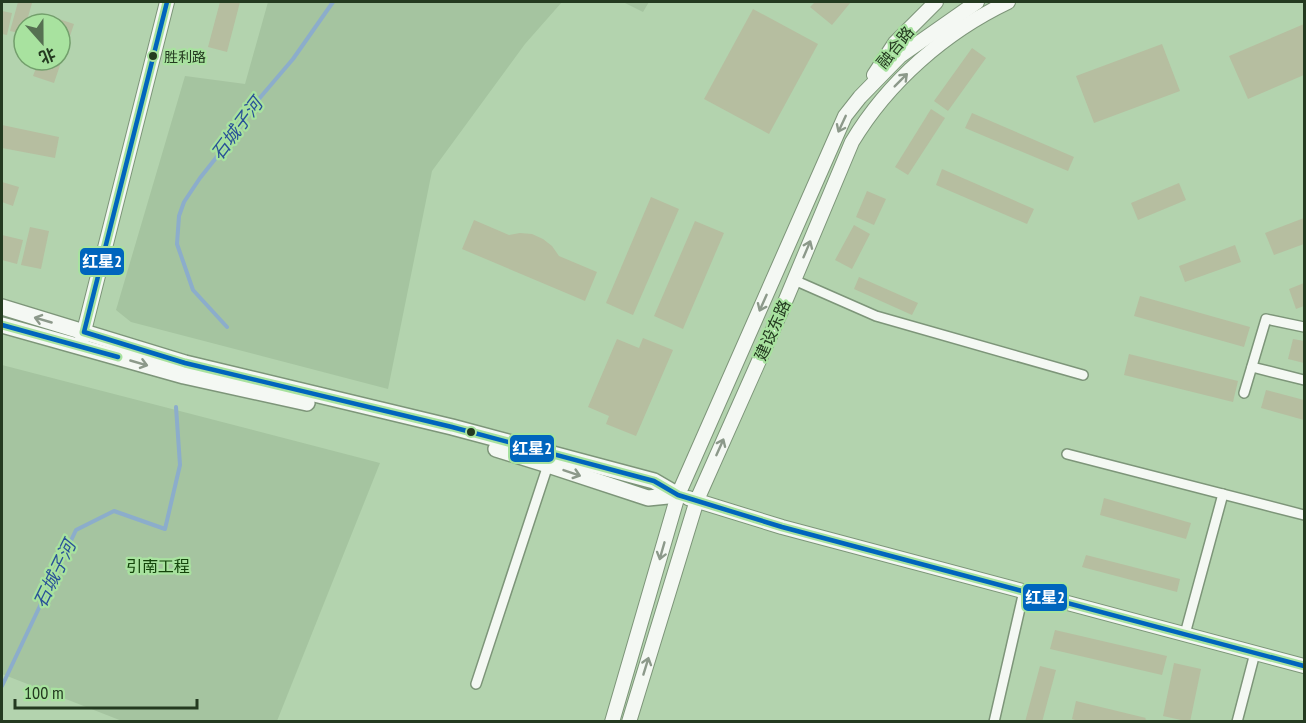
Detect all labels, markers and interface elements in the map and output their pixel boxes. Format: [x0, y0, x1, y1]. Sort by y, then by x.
north arrow [12, 12, 72, 72]
street label: 融合路 [872, 22, 918, 72]
text: 北 [36, 44, 58, 68]
place label: 胜利路 [164, 48, 206, 66]
marker: 胜利路 [147, 50, 159, 62]
one-way arrow [893, 73, 908, 88]
water label: 石城子河 [206, 91, 269, 164]
one-way arrow [835, 115, 847, 133]
one-way arrow [802, 241, 813, 259]
line badge: 红星2 [79, 247, 125, 276]
text: 红星2 [82, 251, 122, 271]
one-way arrow [756, 293, 768, 311]
street label: 建设东路 [750, 297, 794, 363]
one-way arrow [34, 313, 53, 325]
one-way arrow [129, 358, 148, 369]
unlabelled marker [465, 426, 477, 438]
line badge: 红星2 [509, 434, 555, 463]
text: 红星2 [512, 438, 552, 458]
one-way arrow [716, 438, 727, 456]
one-way arrow [562, 468, 581, 479]
water label: 石城子河 [28, 534, 82, 611]
one-way arrow [655, 541, 667, 560]
park label: 引南工程 [126, 556, 190, 576]
line badge: 红星2 [1022, 583, 1068, 612]
text: 红星2 [1025, 587, 1065, 607]
one-way arrow [641, 656, 652, 675]
scale bar [15, 672, 196, 710]
text: 100 m [24, 681, 64, 704]

